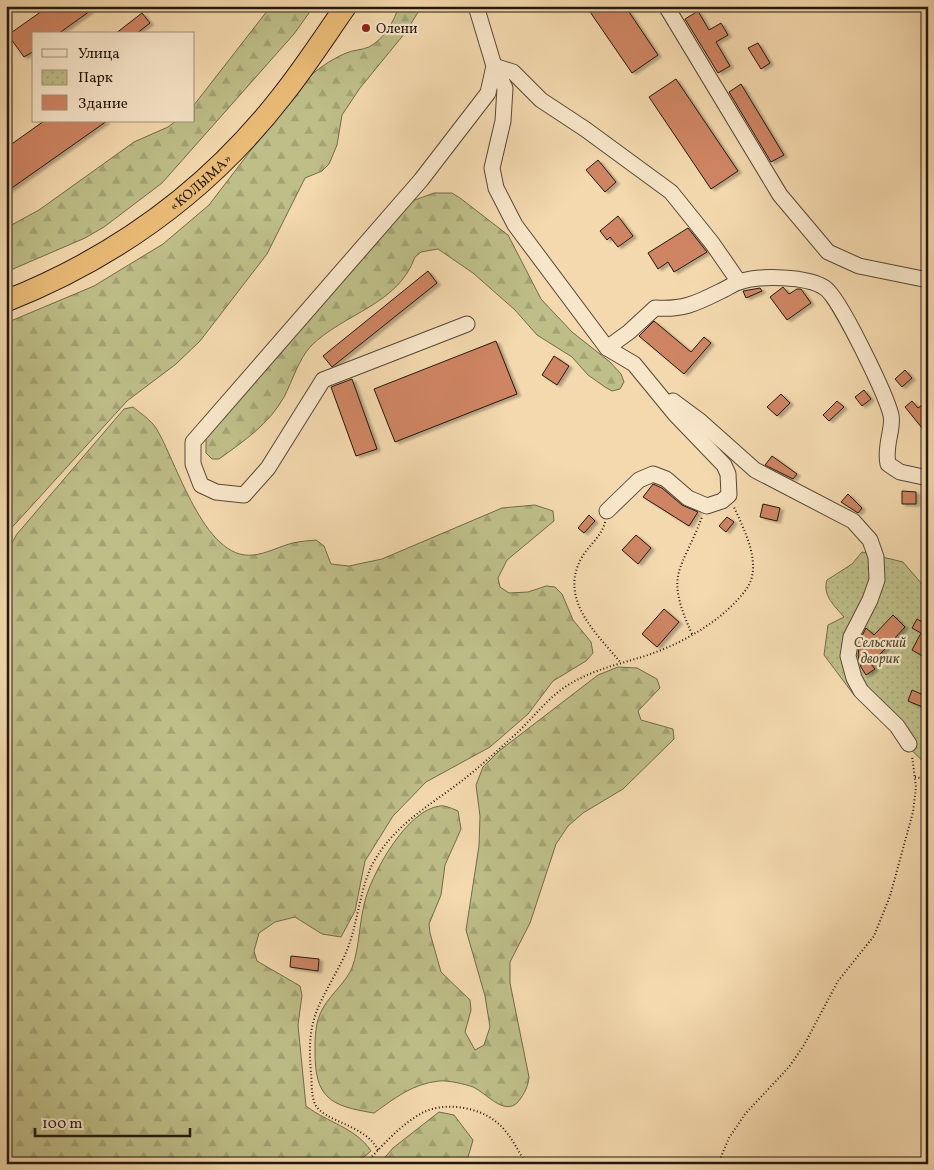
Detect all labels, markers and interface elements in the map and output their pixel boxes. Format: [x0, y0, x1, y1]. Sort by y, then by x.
place label: Олени [376, 20, 418, 39]
marker: Олени [360, 22, 372, 34]
legend [32, 32, 195, 122]
text: Улица [78, 44, 120, 65]
text: Парк [78, 68, 113, 89]
text: Здание [78, 94, 128, 115]
street label: «КОЛЫМА» [166, 151, 237, 216]
park label: Сельский дворик [854, 634, 906, 669]
scale bar [35, 1105, 190, 1137]
text: 100 m [42, 1114, 82, 1135]

